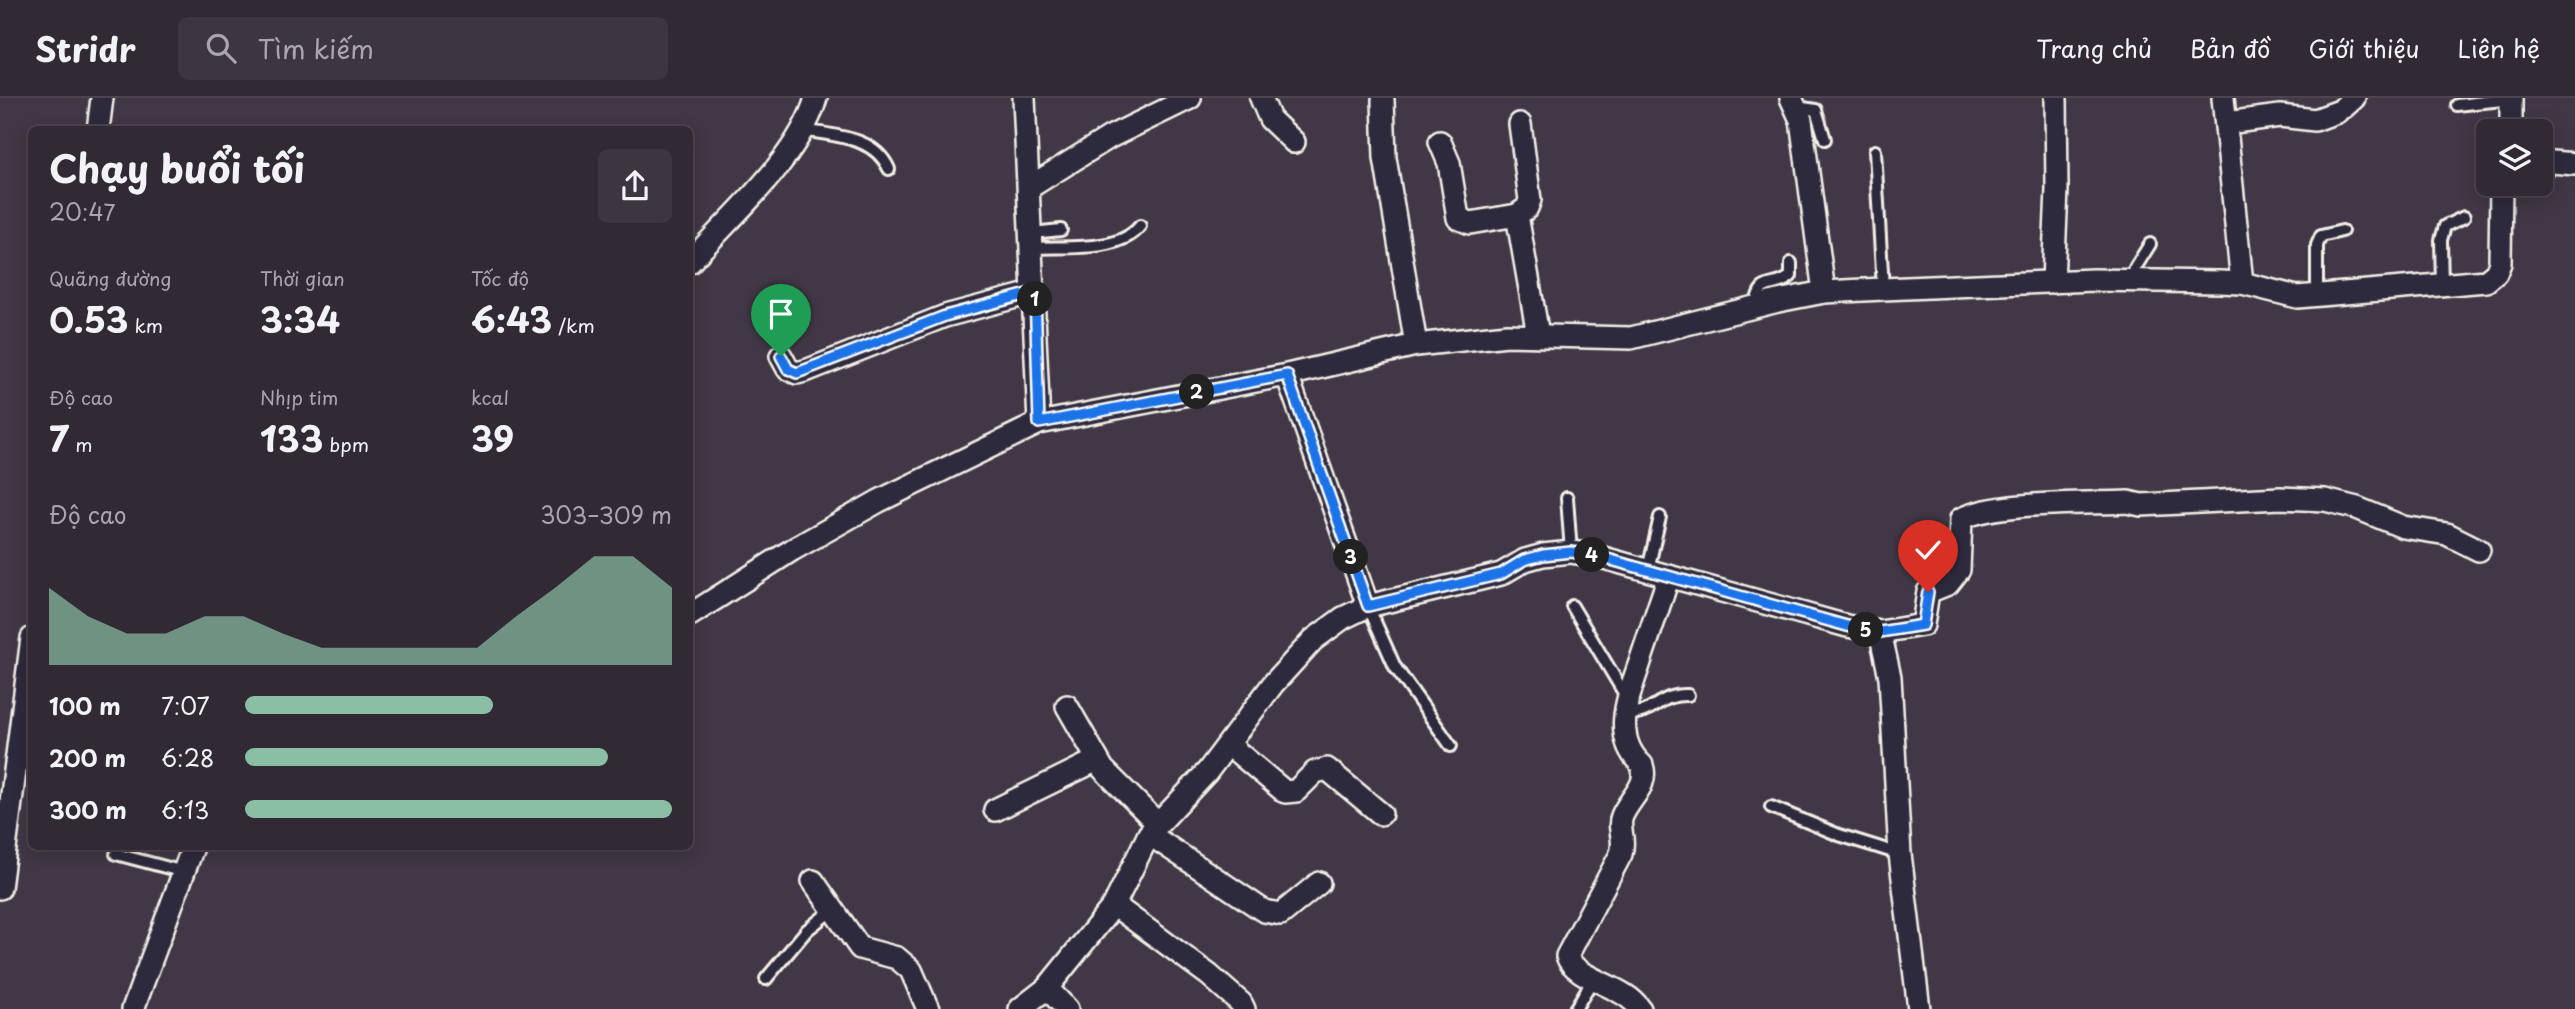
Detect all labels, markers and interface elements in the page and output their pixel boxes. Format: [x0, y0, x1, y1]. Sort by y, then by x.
search box [178, 17, 668, 80]
text: Stridr [35, 23, 136, 73]
icon: search [202, 29, 240, 67]
text: Tìm kiếm [258, 29, 374, 68]
text: Trang chủ [2036, 30, 2152, 66]
text: Bản đồ [2190, 30, 2270, 66]
text: Giới thiệu [2308, 30, 2420, 66]
text: Liên hệ [2458, 30, 2540, 66]
map controls [2476, 119, 2553, 196]
button: layers [2476, 119, 2553, 196]
text: Chạy buổi tối [49, 139, 305, 196]
button: share [598, 149, 672, 223]
text: 20:47 [49, 194, 115, 229]
text: Quãng đường [49, 264, 171, 292]
text: Thời gian [260, 264, 345, 292]
text: Tốc độ [471, 264, 529, 292]
pin: 1 [1018, 282, 1052, 316]
pin [751, 284, 811, 356]
text: 1 [1030, 284, 1039, 312]
text: 0.53 [49, 292, 128, 345]
text: 3:34 [260, 292, 340, 345]
text: 6:43 [471, 292, 552, 345]
icon: arrive [762, 295, 800, 333]
text: km [128, 311, 163, 339]
text: /km [552, 311, 595, 339]
pin: 2 [1180, 374, 1214, 410]
text: 2 [1190, 377, 1203, 405]
text: Độ cao [49, 383, 113, 411]
text: Nhịp tim [260, 383, 339, 411]
text: kcal [471, 383, 509, 411]
text: 7 [49, 411, 69, 464]
text: 133 [260, 411, 323, 464]
text: 39 [471, 411, 514, 464]
text: m [69, 430, 93, 458]
text: bpm [323, 430, 369, 458]
text: Độ cao [49, 497, 127, 532]
text: 303–309 m [540, 497, 672, 532]
pin [1898, 520, 1958, 592]
icon: check [1909, 531, 1947, 569]
pin: 4 [1574, 538, 1610, 573]
pin: 3 [1334, 540, 1368, 574]
text: 4 [1585, 540, 1598, 568]
text: 3 [1344, 542, 1357, 570]
pin: 5 [1848, 612, 1884, 648]
text: 5 [1859, 615, 1872, 643]
text: 100 m [49, 688, 121, 723]
text: 7:07 [161, 688, 210, 723]
text: 200 m [49, 740, 126, 775]
text: 6:28 [161, 740, 214, 775]
text: 300 m [49, 792, 127, 827]
text: 6:13 [161, 792, 209, 827]

